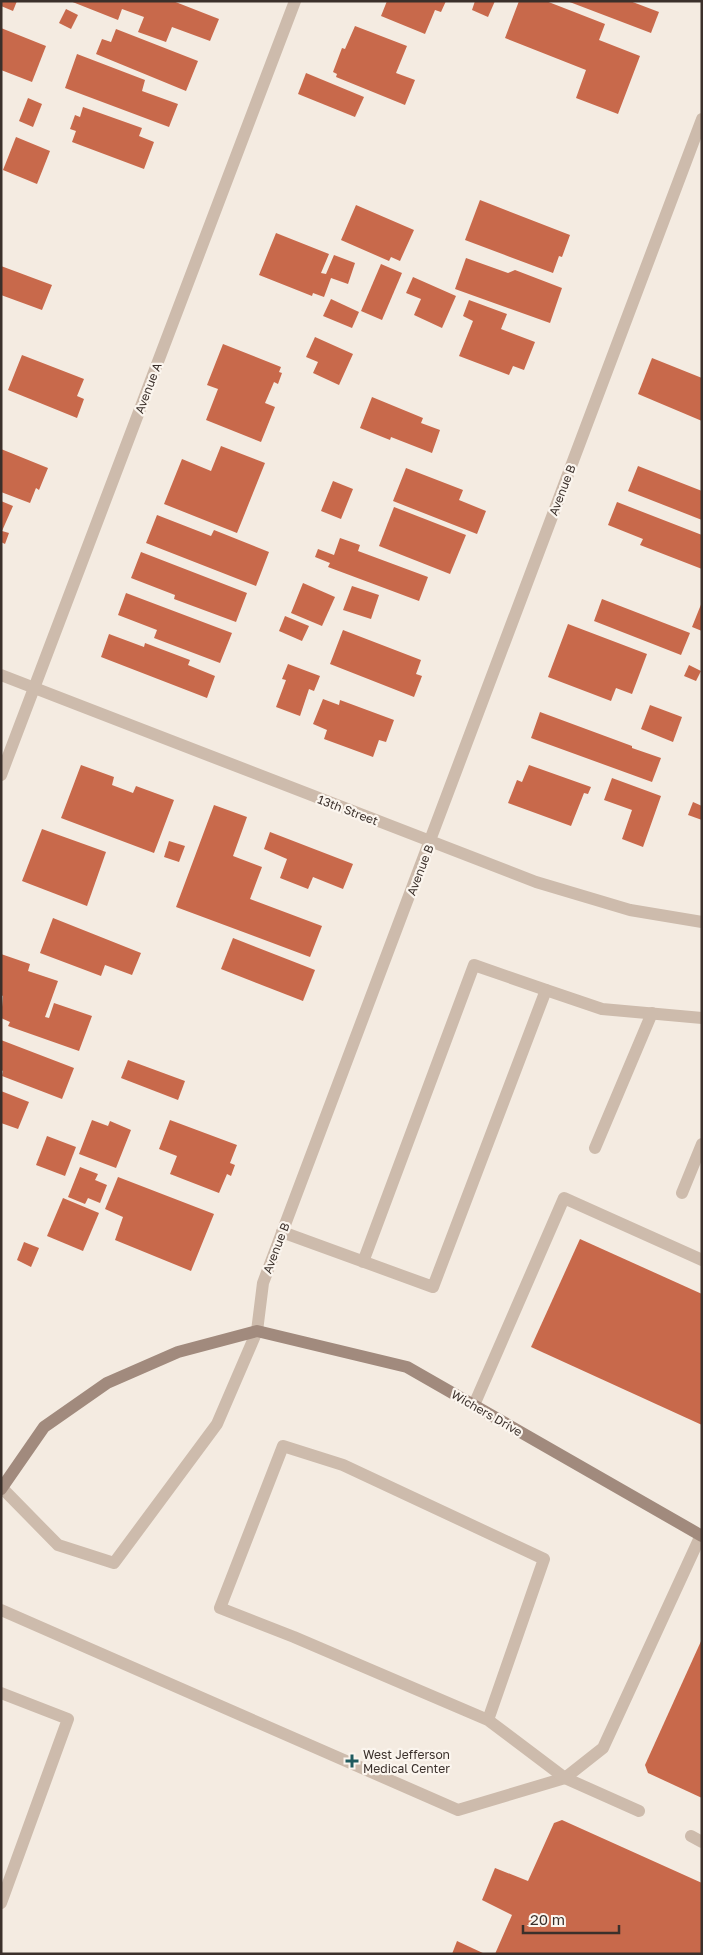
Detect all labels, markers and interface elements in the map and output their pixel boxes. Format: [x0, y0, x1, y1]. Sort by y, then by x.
street label: Avenue A [131, 360, 165, 416]
street label: Avenue B [545, 462, 579, 518]
street label: 13th Street [316, 792, 381, 828]
street label: Avenue B [403, 842, 437, 898]
street label: Avenue B [259, 1220, 293, 1276]
street label: Wichers Drive [449, 1387, 525, 1439]
place label: West Jefferson Medical Center [363, 1747, 450, 1776]
marker: West Jefferson Medical Center [345, 1754, 359, 1768]
scale bar [523, 1902, 619, 1934]
text: 20 m [530, 1910, 565, 1928]

